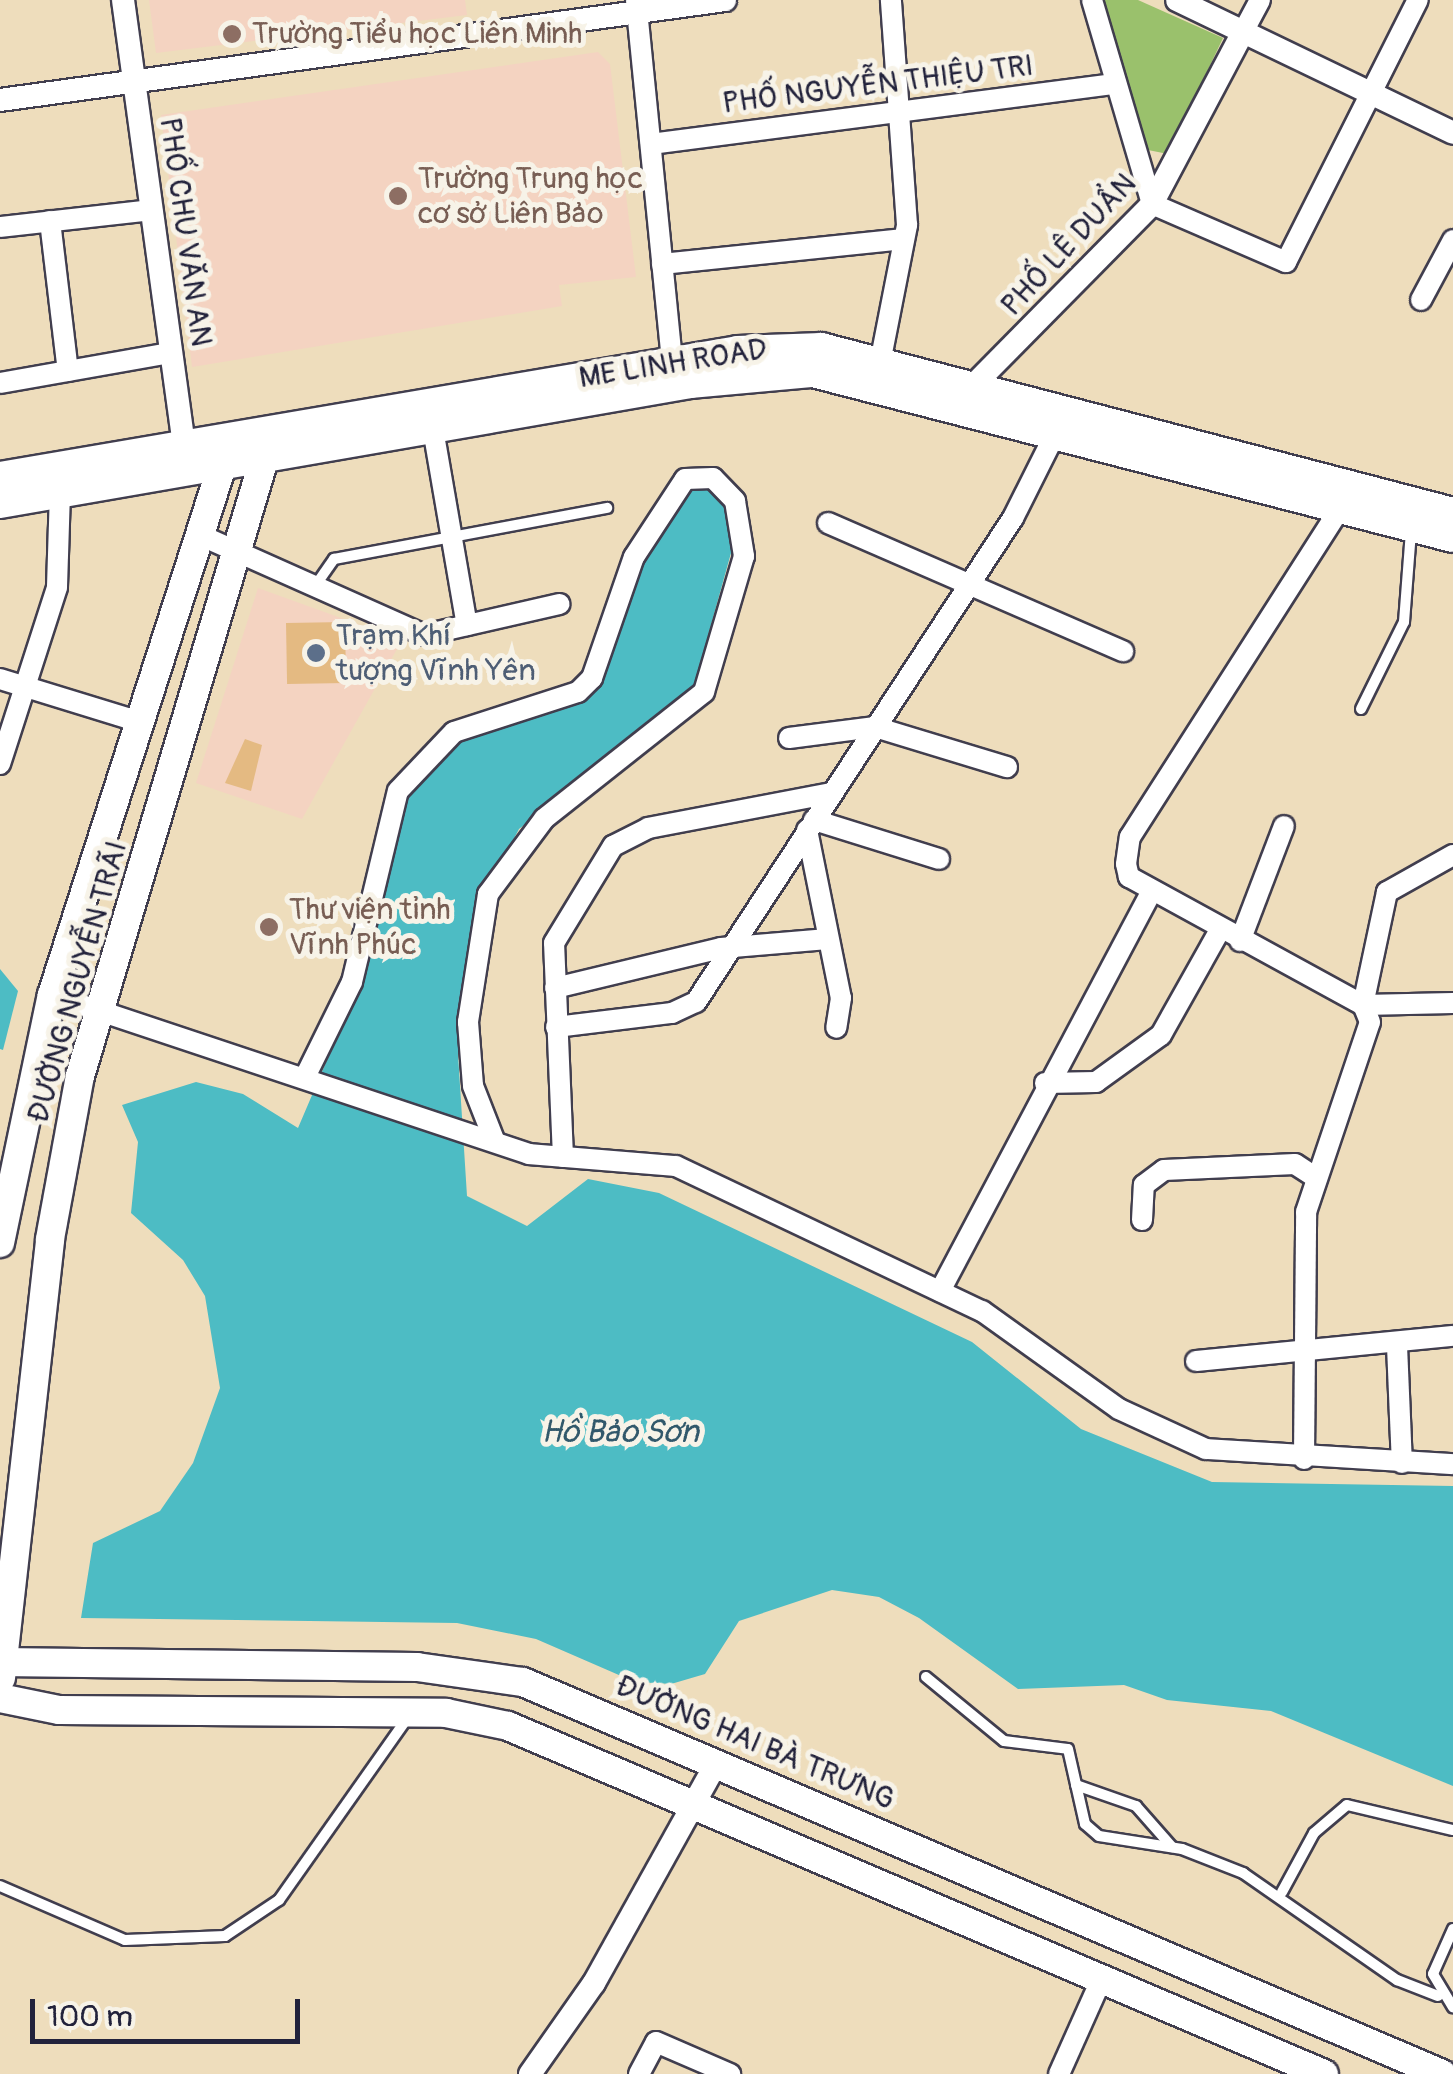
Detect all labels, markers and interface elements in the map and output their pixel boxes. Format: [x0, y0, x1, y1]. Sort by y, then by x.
place label: Trường Tiểu học Liên Minh [252, 16, 582, 52]
marker: Trường Tiểu học Liên Minh [221, 23, 243, 45]
street label: PHỐ NGUYỄN THIỆU TRI [720, 48, 1036, 122]
street label: PHỐ CHU VĂN AN [151, 115, 219, 349]
place label: Trường Trung học cơ sở Liên Bảo [418, 161, 643, 232]
street label: PHỐ LÊ DUẨN [994, 166, 1144, 324]
marker: Trường Trung học cơ sở Liên Bảo [387, 185, 409, 207]
street label: ME LINH ROAD [577, 331, 769, 397]
place label: Trạm Khí tượng Vĩnh Yên [336, 618, 536, 688]
marker: Trạm Khí tượng Vĩnh Yên [305, 642, 327, 664]
street label: ĐƯỜNG NGUYỄN TRÃI [21, 837, 135, 1127]
place label: Thư viện tỉnh Vĩnh Phúc [289, 892, 451, 962]
marker: Thư viện tỉnh Vĩnh Phúc [258, 916, 280, 938]
water label: Hồ Bảo Sơn [541, 1413, 699, 1451]
street label: ĐƯỜNG HAI BÀ TRƯNG [610, 1668, 900, 1818]
scale bar [35, 1979, 305, 2041]
text: 100 m [47, 1998, 133, 2035]

